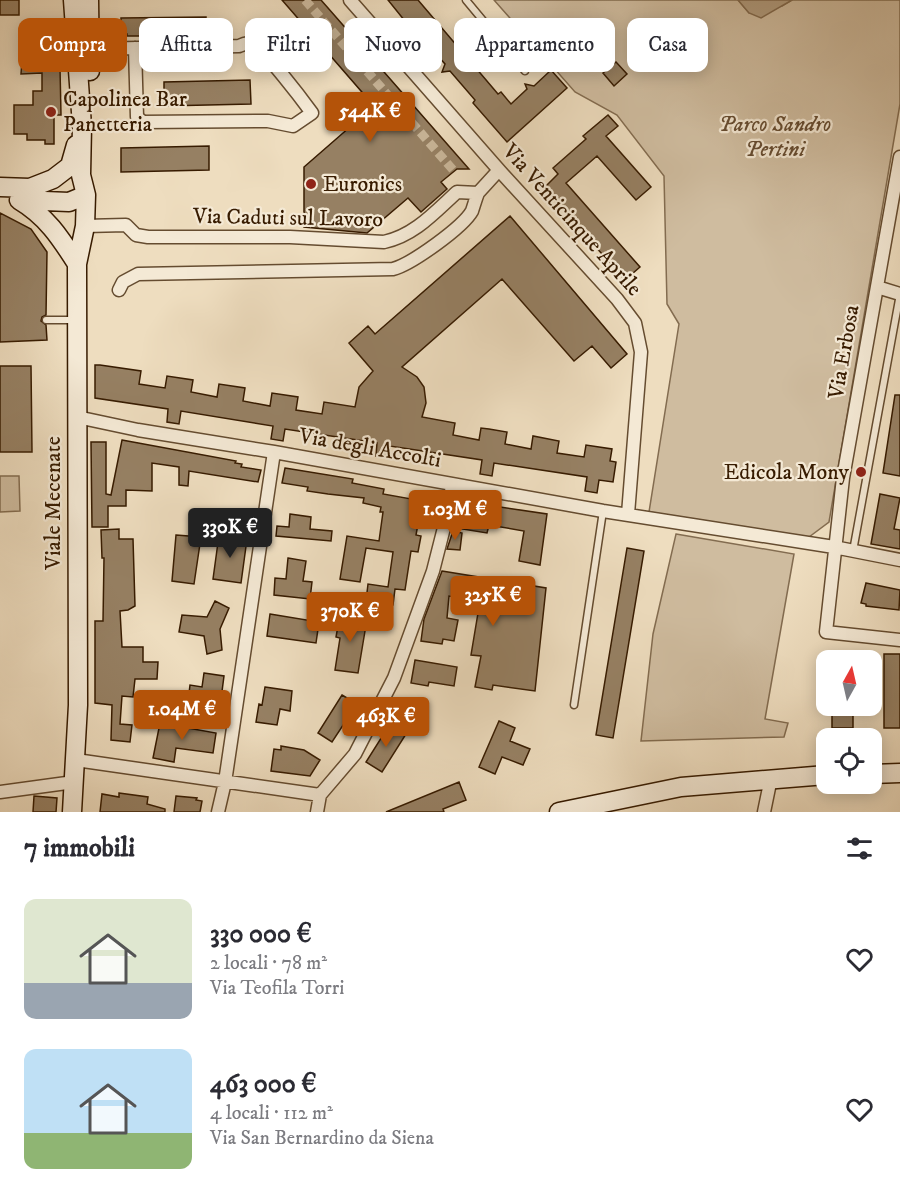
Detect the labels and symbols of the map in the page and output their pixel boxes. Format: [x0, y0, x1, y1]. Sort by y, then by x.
place label: Capolinea Bar Panetteria [63, 86, 188, 138]
pin: 544K € [321, 92, 419, 143]
marker: Capolinea Bar Panetteria [44, 105, 58, 119]
park label: Parco Sandro Pertini [719, 111, 831, 163]
street label: Via Venticinque Aprile [496, 137, 648, 302]
place label: Euronics [323, 171, 402, 198]
marker: Euronics [304, 177, 318, 191]
street label: Via Caduti sul Lavoro [192, 203, 383, 233]
street label: Via Erbosa [822, 302, 866, 402]
street label: Via degli Accolti [296, 422, 443, 474]
street label: Viale Mecenate [40, 436, 67, 571]
place label: Edicola Mony [724, 459, 850, 486]
marker: Edicola Mony [854, 465, 868, 479]
pin: 1.03M € [400, 490, 510, 541]
pin: 330K € [181, 508, 279, 559]
pin: 325K € [444, 576, 542, 627]
pin: 370K € [301, 592, 399, 643]
north arrow [816, 650, 882, 716]
pin: 1.04M € [127, 690, 237, 741]
pin: 463K € [337, 697, 435, 748]

